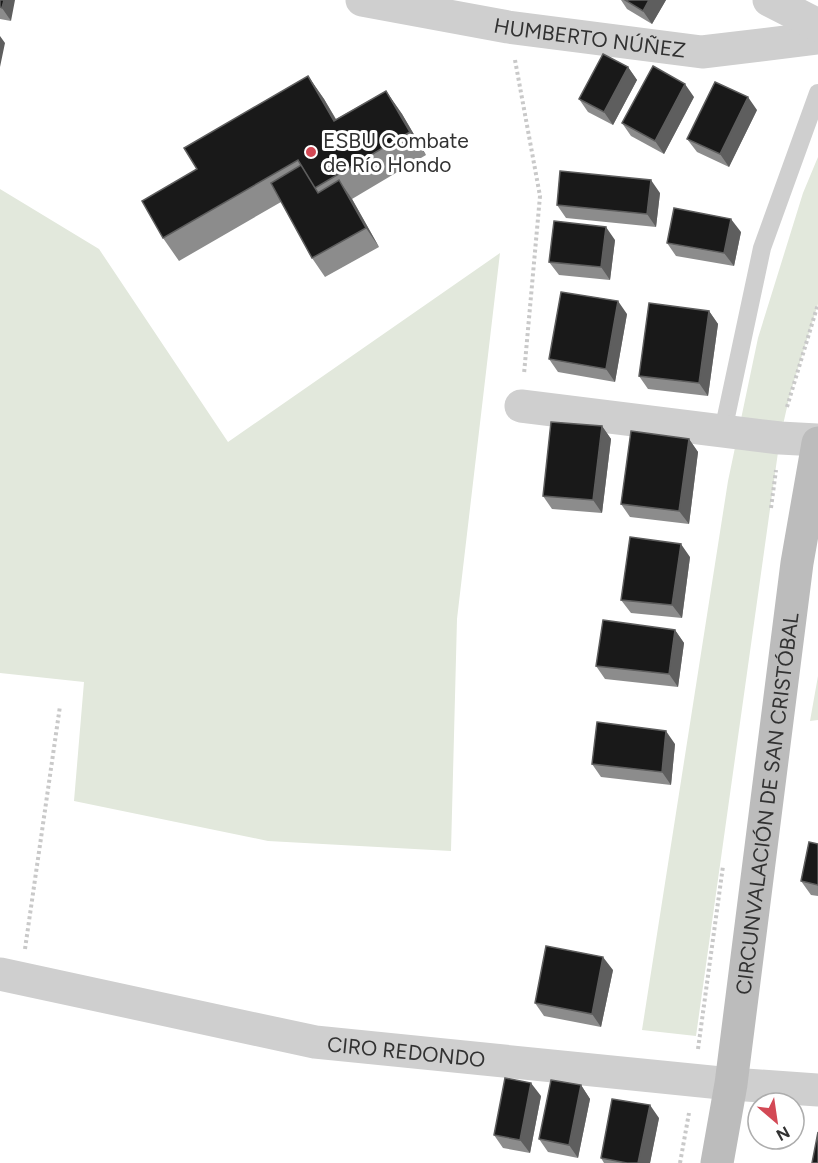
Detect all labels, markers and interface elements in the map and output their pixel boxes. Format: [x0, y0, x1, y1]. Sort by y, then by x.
street label: HUMBERTO NÚÑEZ [492, 12, 687, 62]
place label: ESBU Combate de Río Hondo [323, 128, 469, 177]
marker: ESBU Combate de Río Hondo [304, 145, 318, 159]
street label: CIRCUNVALACIÓN DE SAN CRISTÓBAL [730, 611, 803, 996]
street label: CIRO REDONDO [326, 1031, 487, 1072]
north arrow [746, 1091, 806, 1151]
text: N [773, 1122, 793, 1145]

